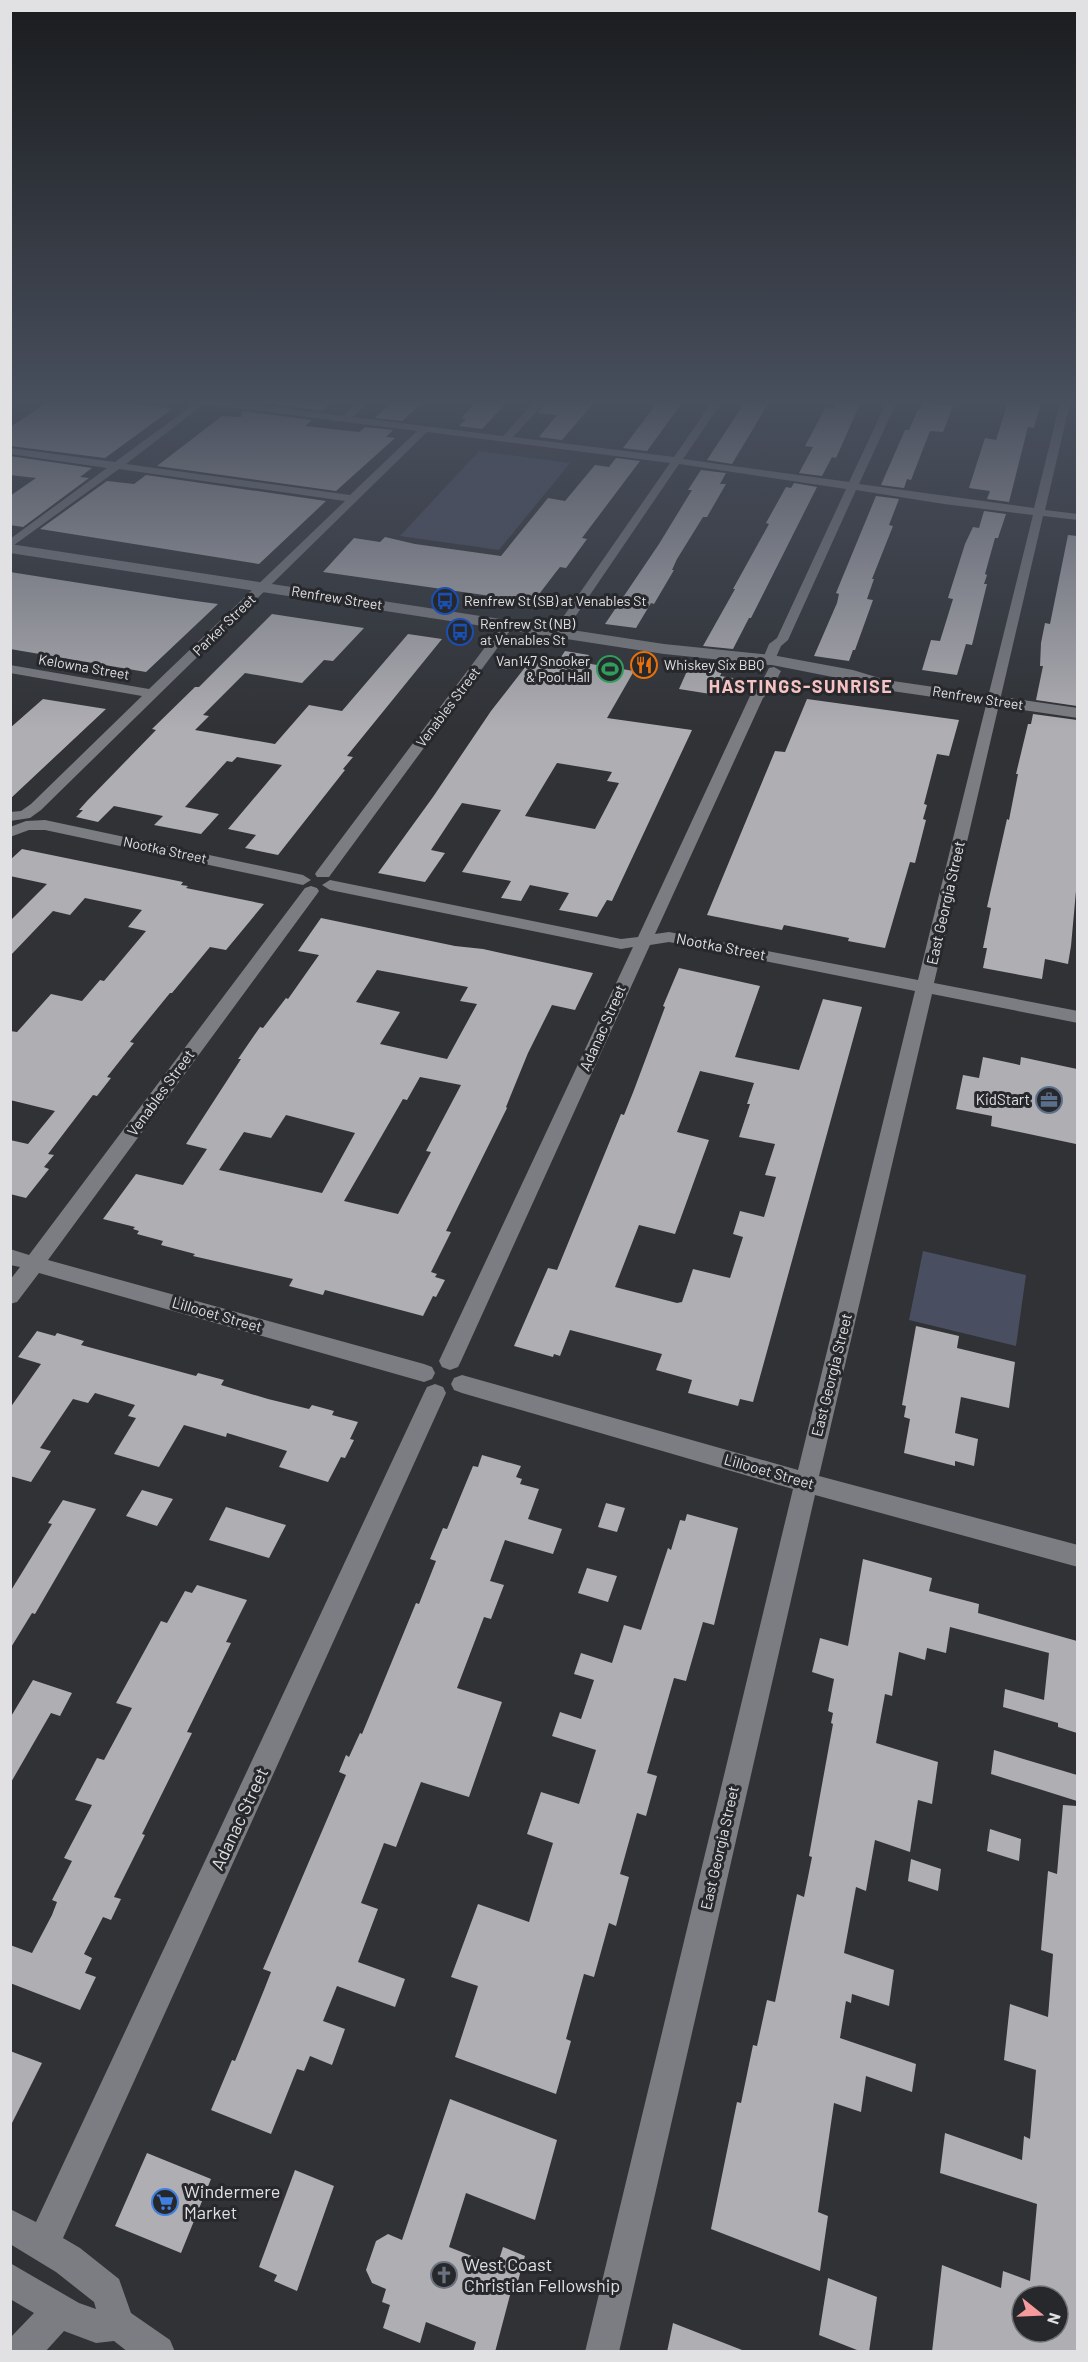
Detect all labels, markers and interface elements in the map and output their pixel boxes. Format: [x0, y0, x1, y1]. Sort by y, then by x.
street label: Renfrew Street [290, 582, 384, 613]
bus stop icon: Renfrew St (SB) at Venables St [430, 586, 460, 616]
street label: Parker Street [189, 590, 259, 659]
place label: Renfrew St (SB) at Venables St [464, 592, 647, 609]
place label: Renfrew St (NB) at Venables St [480, 615, 575, 648]
bus stop icon: Renfrew St (NB) at Venables St [445, 617, 475, 647]
street label: Kelowna Street [37, 650, 131, 683]
restaurant icon: Whiskey Six BBQ [629, 650, 659, 680]
place label: Van147 Snooker & Pool Hall [496, 652, 590, 685]
sports icon: Van147 Snooker & Pool Hall [595, 654, 625, 684]
place label: Whiskey Six BBQ [664, 656, 764, 673]
street label: Venables Street [412, 663, 483, 750]
district label: HASTINGS-SUNRISE [709, 675, 893, 697]
street label: Renfrew Street [931, 682, 1025, 713]
street label: Nootka Street [122, 832, 208, 867]
street label: East Georgia Street [922, 839, 968, 966]
street label: Nootka Street [675, 929, 768, 964]
street label: Adanac Street [575, 982, 629, 1073]
street label: Venables Street [123, 1046, 198, 1139]
office icon: KidStart [1034, 1085, 1064, 1115]
place label: KidStart [976, 1090, 1030, 1108]
street label: Lillooet Street [170, 1293, 264, 1335]
street label: East Georgia Street [807, 1311, 855, 1438]
street label: Lillooet Street [722, 1450, 816, 1492]
street label: Adanac Street [206, 1764, 272, 1873]
street label: East Georgia Street [696, 1784, 742, 1911]
place label: Windermere Market [184, 2180, 280, 2223]
supermarket icon: Windermere Market [150, 2187, 180, 2217]
place label: West Coast Christian Fellowship [464, 2253, 620, 2296]
church icon: West Coast Christian Fellowship [429, 2260, 459, 2290]
north arrow [1010, 2284, 1070, 2344]
text: N [1044, 2311, 1065, 2327]

